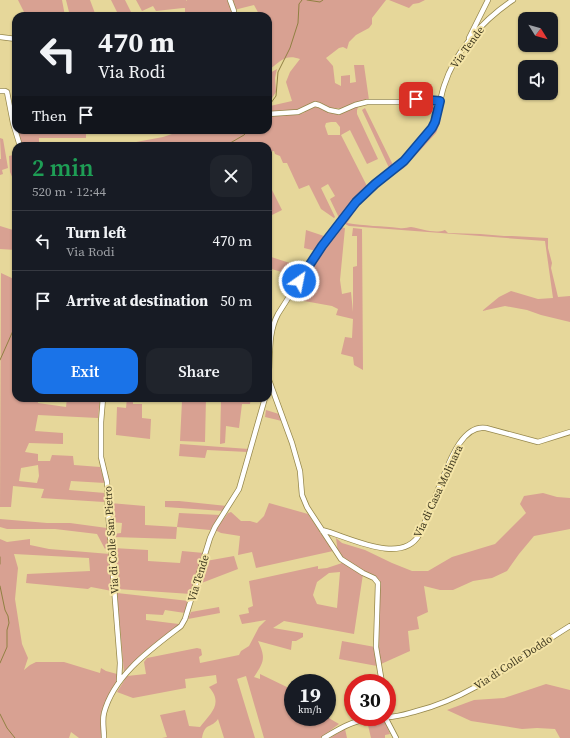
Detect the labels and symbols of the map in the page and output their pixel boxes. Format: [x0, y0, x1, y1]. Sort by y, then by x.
north arrow [518, 12, 558, 52]
street label: Via Tende [447, 23, 488, 71]
pin [399, 82, 433, 116]
position arrow [278, 260, 320, 302]
street label: Via di Casa Molinara [410, 442, 467, 540]
street label: Via di Colle San Pietro [100, 485, 123, 594]
street label: Via Tende [184, 552, 213, 603]
street label: Via di Colle Doddo [471, 631, 555, 693]
speed limit sign: 30 [344, 674, 396, 726]

